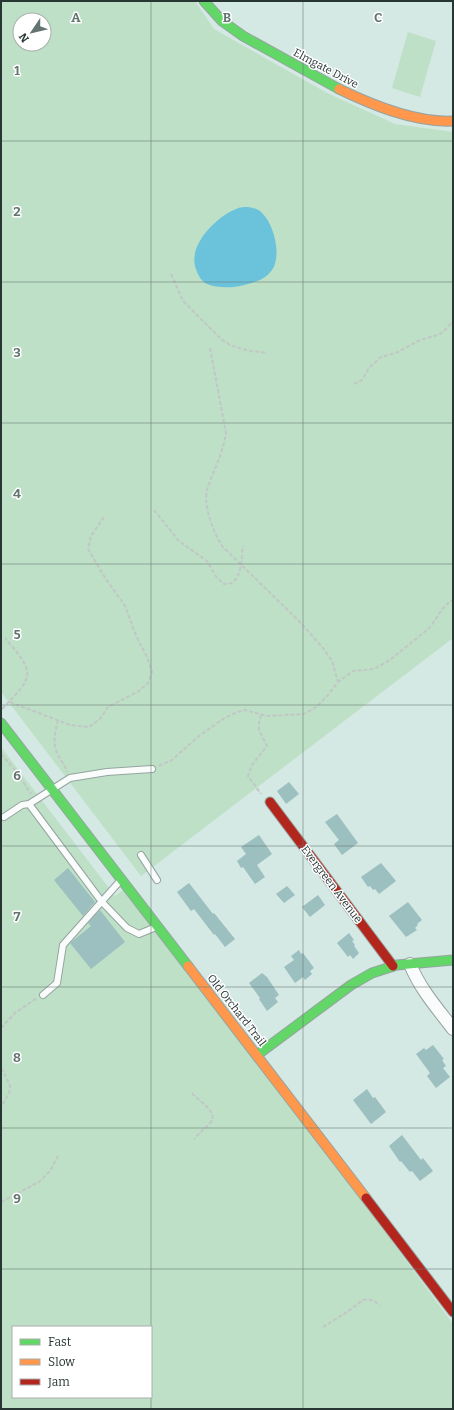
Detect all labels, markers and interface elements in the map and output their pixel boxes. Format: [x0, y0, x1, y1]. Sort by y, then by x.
text: A [71, 10, 81, 25]
text: B [223, 10, 231, 25]
text: C [374, 10, 382, 25]
north arrow [12, 12, 52, 52]
text: N [16, 30, 32, 45]
street label: Elmgate Drive [291, 46, 360, 91]
text: 1 [14, 63, 20, 78]
text: 2 [13, 204, 21, 219]
text: 3 [13, 345, 21, 360]
text: 4 [13, 486, 21, 501]
text: 5 [13, 627, 21, 642]
text: 6 [13, 768, 21, 783]
street label: Evergreen Avenue [298, 843, 365, 925]
text: 7 [14, 909, 21, 924]
street label: Old Orchard Trail [205, 972, 269, 1049]
text: 8 [13, 1050, 21, 1065]
text: 9 [13, 1191, 21, 1206]
legend [12, 1326, 152, 1398]
text: Fast [48, 1335, 72, 1349]
text: Slow [48, 1355, 75, 1369]
text: Jam [47, 1375, 70, 1389]

